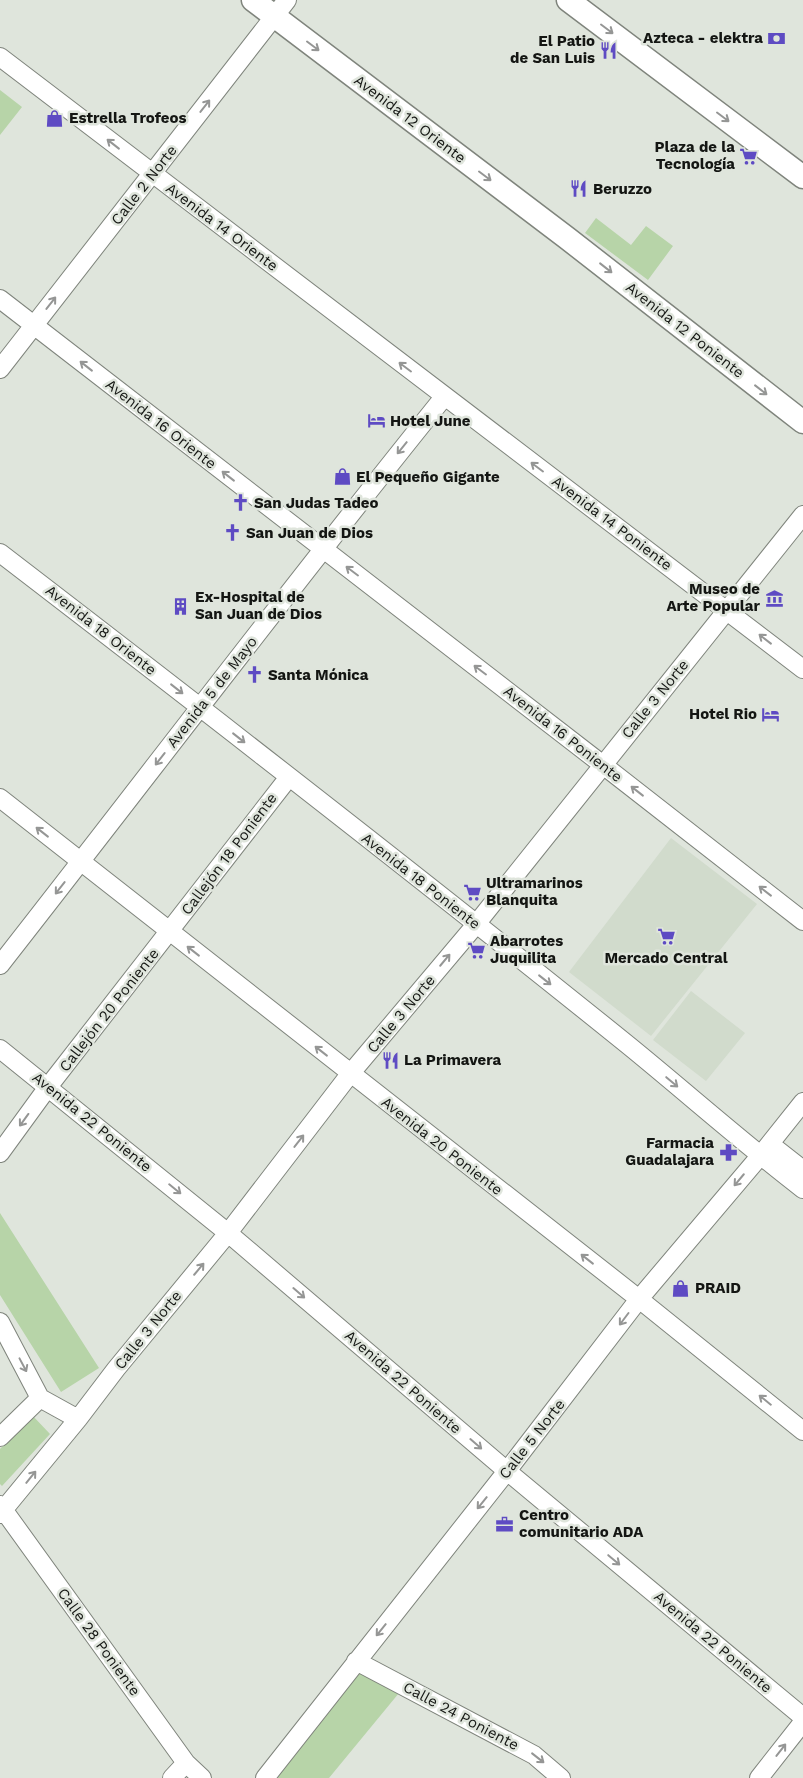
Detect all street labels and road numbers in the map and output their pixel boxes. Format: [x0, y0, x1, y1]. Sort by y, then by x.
street label: Avenida 12 Oriente [351, 71, 469, 167]
street label: Calle 2 Norte [107, 142, 181, 228]
street label: Avenida 14 Oriente [162, 179, 282, 275]
street label: Avenida 12 Poniente [622, 278, 748, 382]
street label: Avenida 16 Oriente [102, 375, 220, 473]
street label: Avenida 14 Poniente [548, 472, 676, 574]
street label: Avenida 18 Oriente [42, 581, 160, 679]
street label: Avenida 5 de Mayo [163, 633, 261, 751]
street label: Calle 3 Norte [618, 656, 692, 742]
street label: Avenida 16 Poniente [500, 682, 626, 786]
street label: Callejón 18 Poniente [177, 789, 281, 919]
street label: Avenida 18 Poniente [358, 829, 484, 933]
street label: Callejón 20 Poniente [55, 945, 163, 1075]
street label: Calle 3 Norte [363, 971, 439, 1057]
street label: Avenida 22 Poniente [29, 1068, 155, 1176]
street label: Avenida 20 Poniente [378, 1093, 506, 1199]
street label: Calle 3 Norte [111, 1287, 185, 1373]
street label: Avenida 22 Poniente [341, 1327, 465, 1437]
street label: Calle 5 Norte [495, 1396, 569, 1482]
street label: Calle 28 Poniente [54, 1585, 144, 1699]
street label: Avenida 22 Poniente [650, 1587, 776, 1697]
street label: Calle 24 Poniente [400, 1678, 522, 1754]

